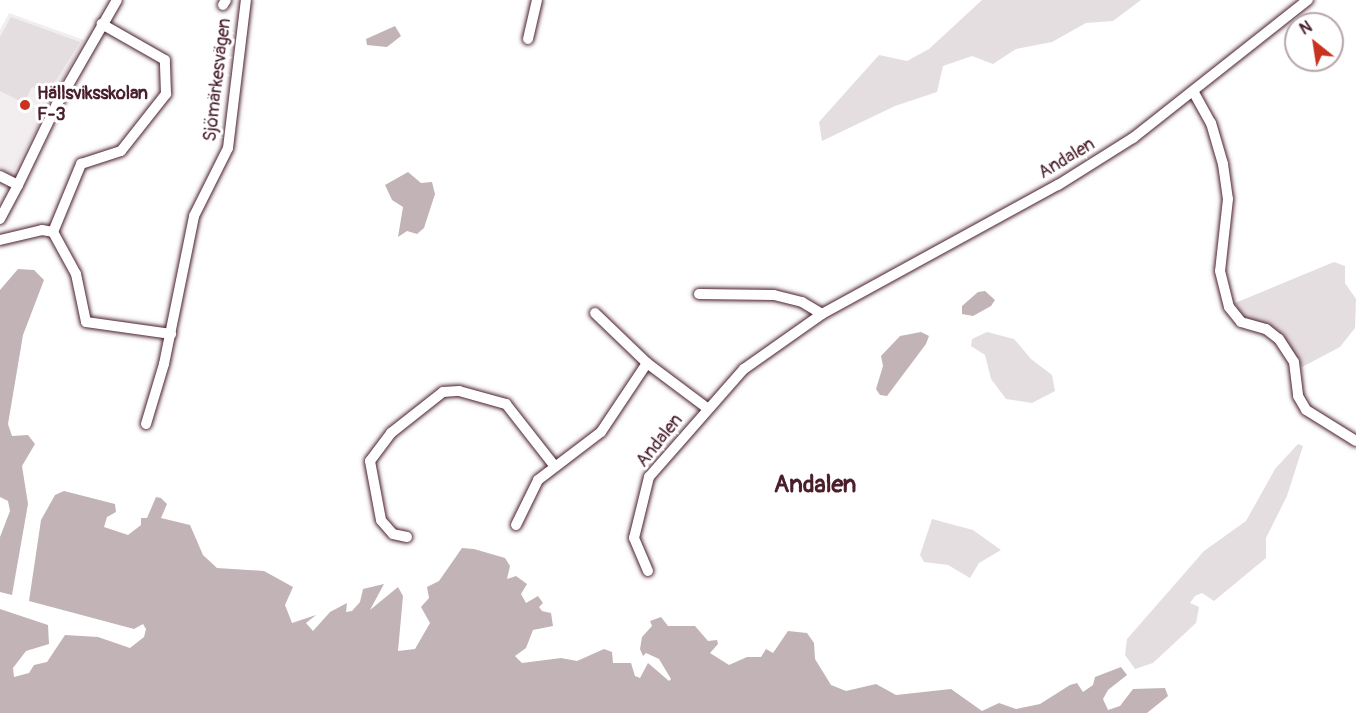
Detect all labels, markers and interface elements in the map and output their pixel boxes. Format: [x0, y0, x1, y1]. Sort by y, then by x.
north arrow [1284, 12, 1344, 72]
street label: Sjömärkesvägen [200, 17, 236, 143]
text: N [1296, 17, 1316, 40]
place label: Hällsviksskolan F-3 [37, 84, 148, 127]
marker: Hällsviksskolan F-3 [18, 98, 32, 112]
street label: Andalen [1035, 134, 1099, 184]
street label: Andalen [632, 410, 688, 472]
district label: Andalen [774, 471, 856, 499]

